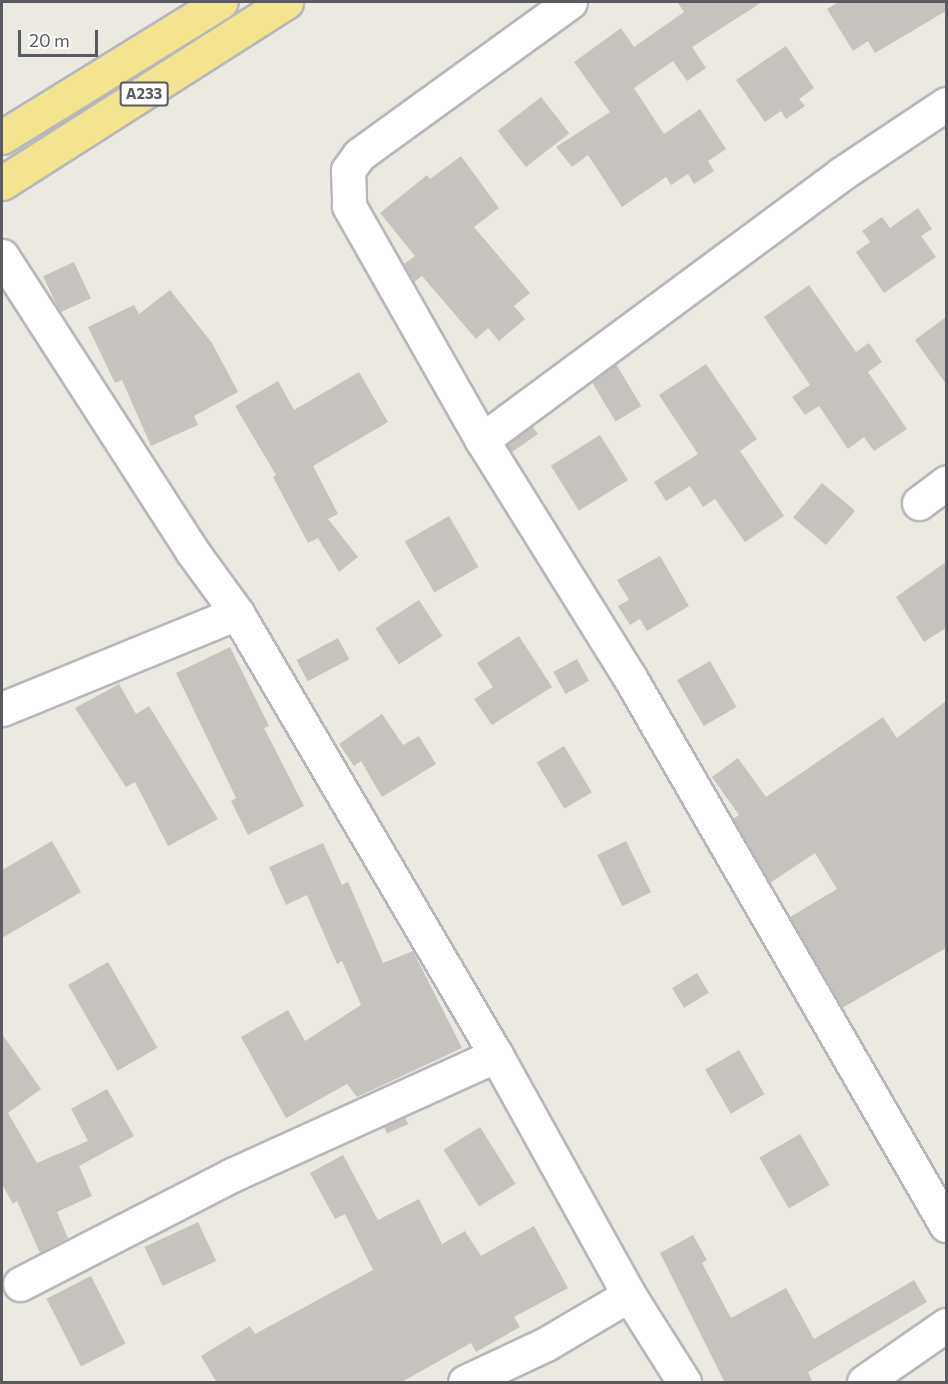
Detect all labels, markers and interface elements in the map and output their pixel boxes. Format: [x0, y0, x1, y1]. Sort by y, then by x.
scale bar [21, 18, 100, 56]
text: 20 m [29, 29, 70, 51]
road number: A233 [118, 82, 170, 106]

